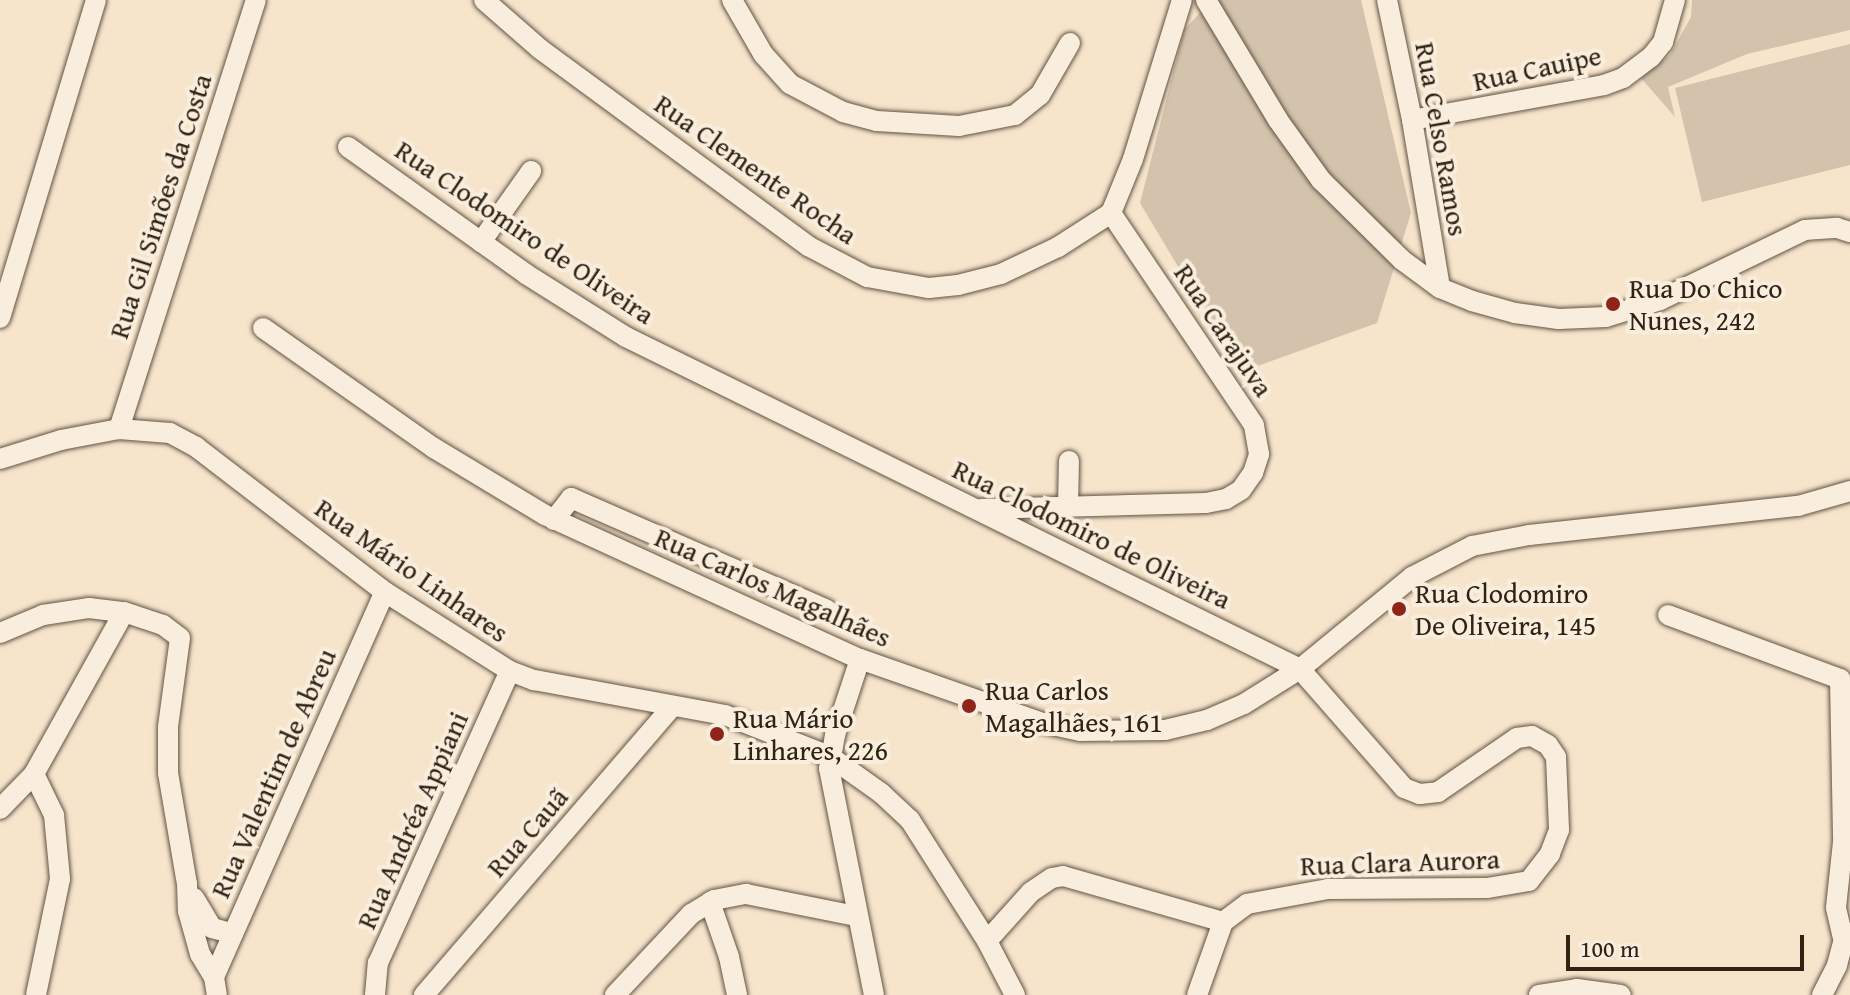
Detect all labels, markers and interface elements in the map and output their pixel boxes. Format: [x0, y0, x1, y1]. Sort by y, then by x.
street label: Rua Cauipe [1470, 38, 1604, 98]
street label: Rua Celso Ramos [1408, 40, 1476, 238]
street label: Rua Gil Simões da Costa [101, 69, 219, 343]
street label: Rua Clemente Rocha [648, 87, 864, 251]
street label: Rua Clodomiro de Oliveira [389, 133, 661, 331]
street label: Rua Carajuva [1167, 257, 1281, 403]
place label: Rua Do Chico Nunes, 242 [1629, 271, 1783, 337]
marker: Rua Do Chico Nunes, 242 [1604, 295, 1622, 313]
street label: Rua Clodomiro de Oliveira [947, 452, 1237, 616]
street label: Rua Mário Linhares [309, 491, 515, 649]
street label: Rua Carlos Magalhães [650, 520, 896, 654]
place label: Rua Clodomiro De Oliveira, 145 [1415, 576, 1596, 642]
marker: Rua Clodomiro De Oliveira, 145 [1390, 600, 1408, 618]
street label: Rua Valentim de Abreu [203, 643, 343, 903]
place label: Rua Carlos Magalhães, 161 [985, 673, 1163, 739]
marker: Rua Carlos Magalhães, 161 [960, 697, 978, 715]
place label: Rua Mário Linhares, 226 [733, 701, 888, 767]
street label: Rua Andréa Appiani [349, 706, 475, 934]
marker: Rua Mário Linhares, 226 [708, 725, 726, 743]
street label: Rua Cauã [479, 780, 575, 884]
street label: Rua Clara Aurora [1300, 842, 1500, 882]
scale bar [1570, 919, 1808, 969]
text: 100 m [1580, 931, 1640, 966]

